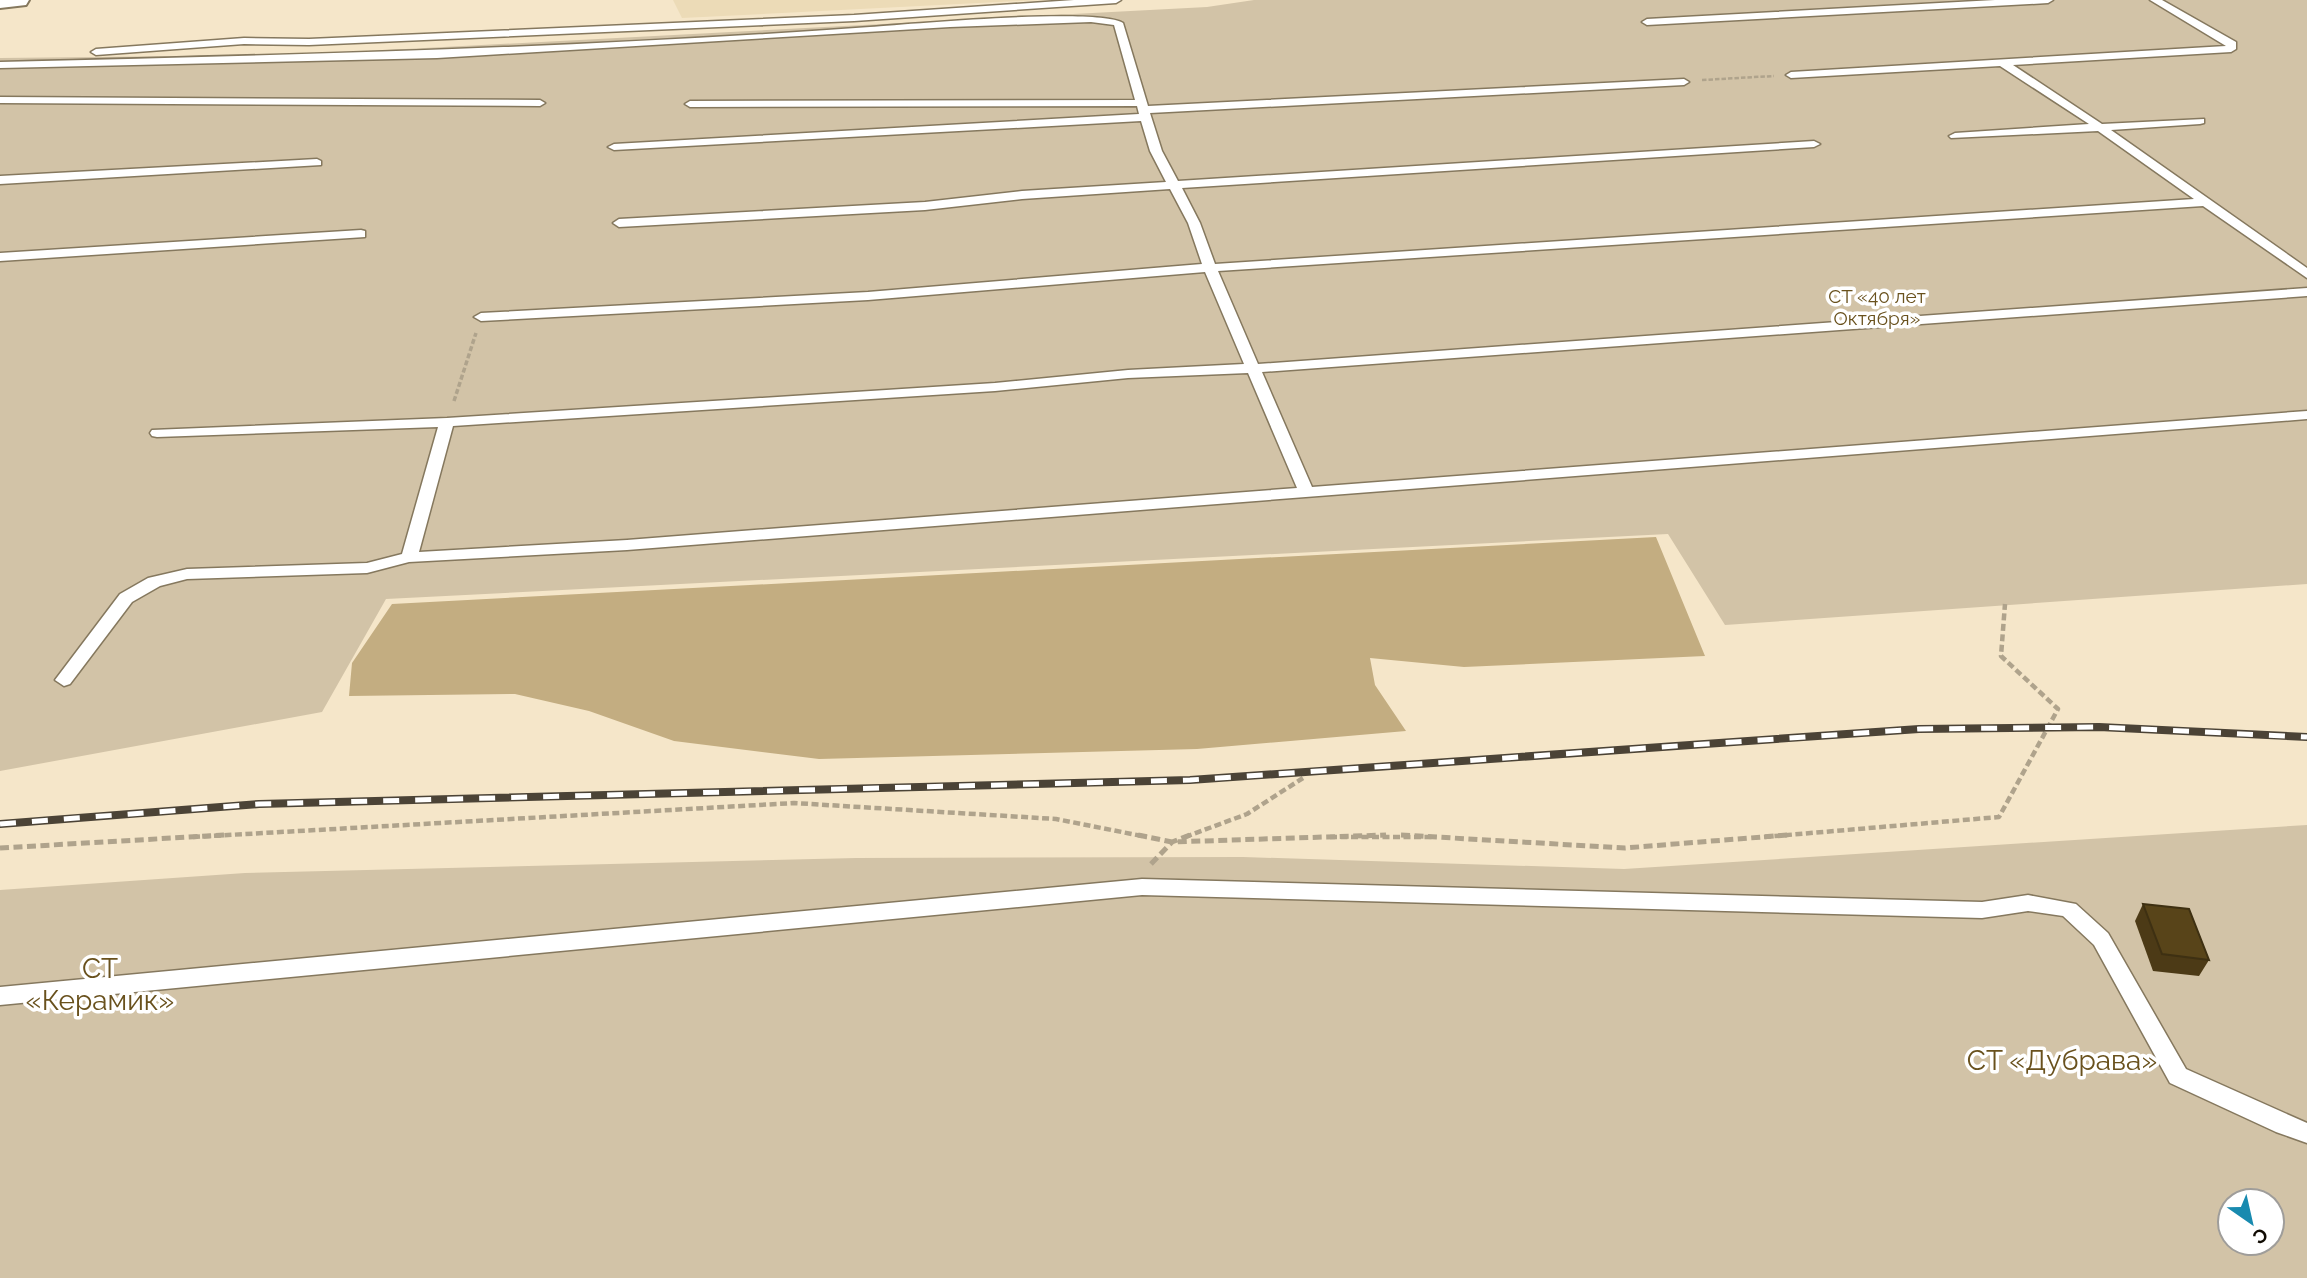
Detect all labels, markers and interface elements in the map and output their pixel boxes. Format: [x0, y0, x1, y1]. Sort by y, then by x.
park label: СТ «40 лет Октября» [1828, 285, 1926, 329]
park label: СТ «Керамик» [26, 952, 174, 1017]
park label: СТ «Дубрава» [1967, 1044, 2157, 1077]
north arrow [2216, 1187, 2286, 1257]
text: С [2249, 1223, 2272, 1249]

